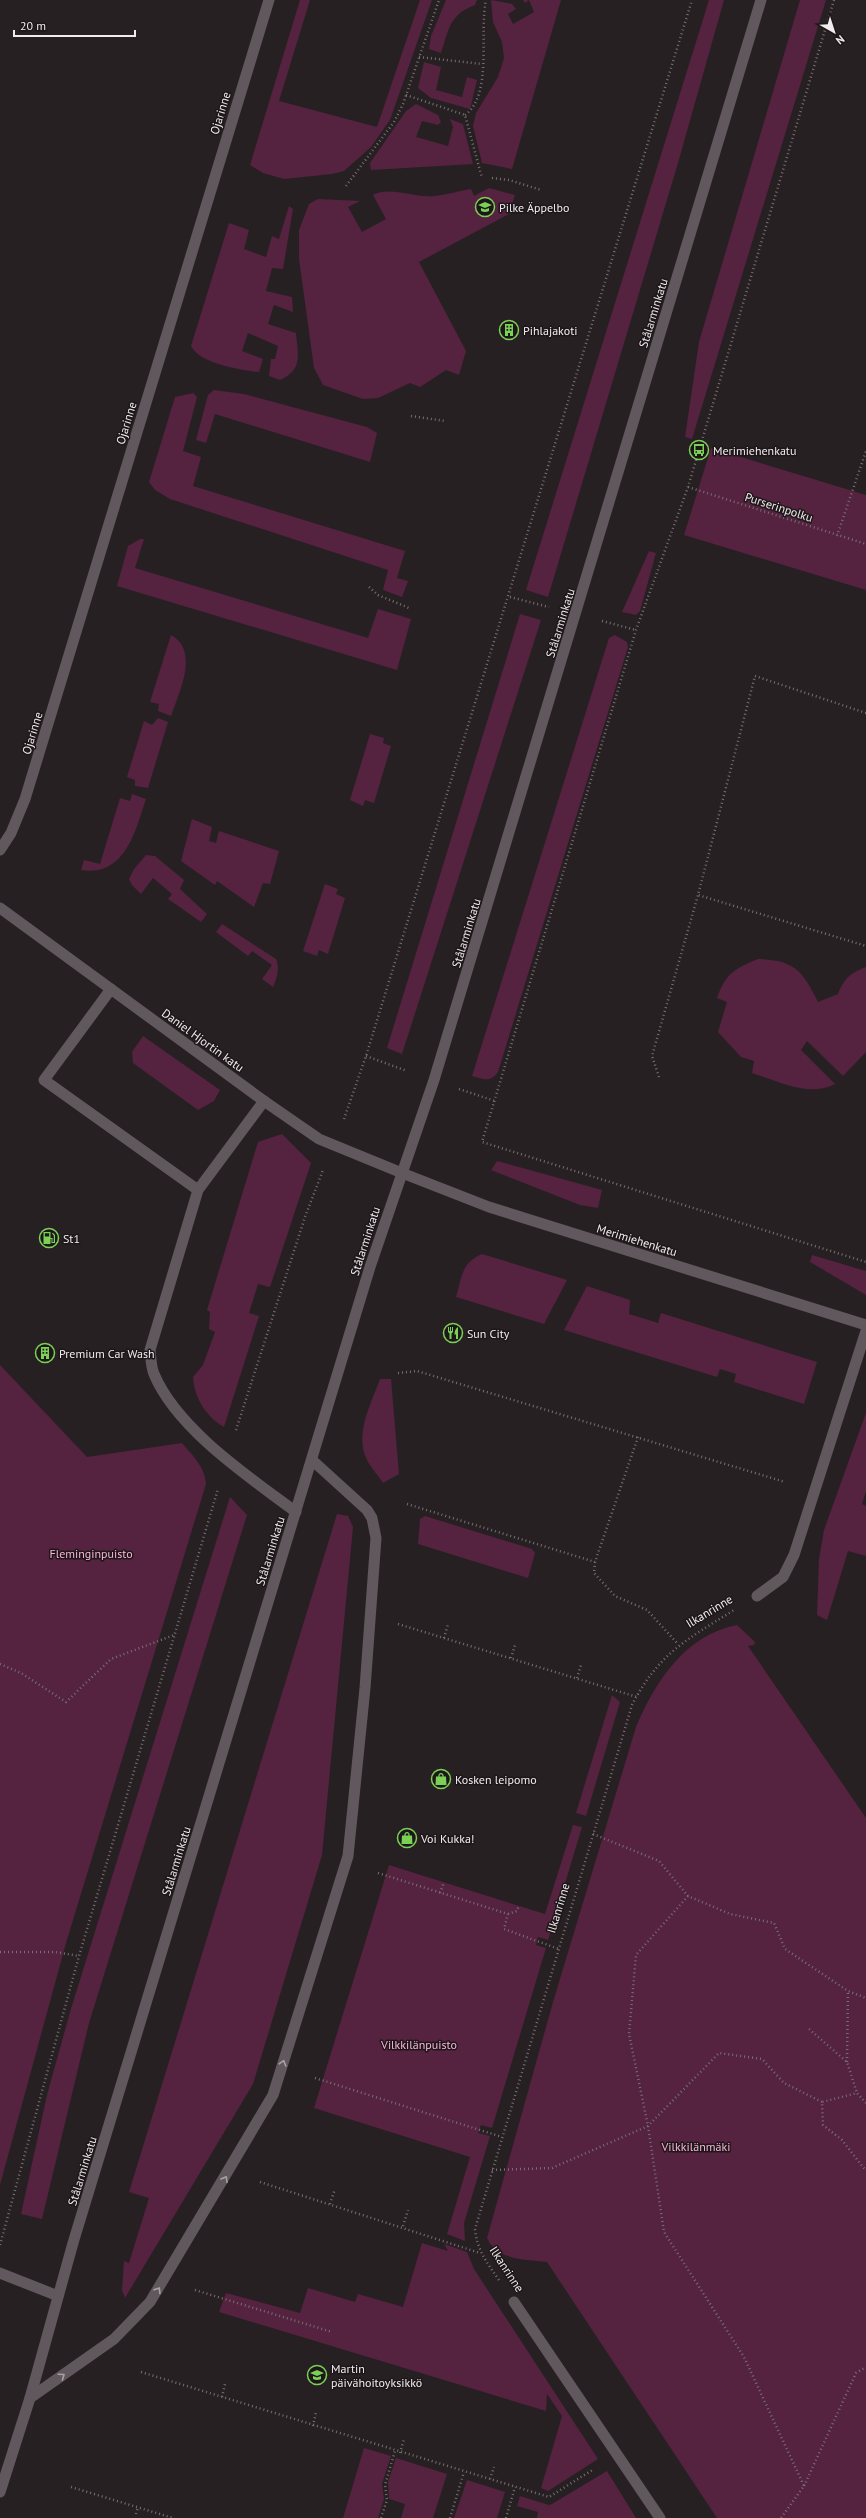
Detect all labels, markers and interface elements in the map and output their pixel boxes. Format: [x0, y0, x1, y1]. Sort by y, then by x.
scale bar [14, 12, 135, 38]
north arrow [814, 12, 854, 52]
text: 20 m [20, 18, 46, 33]
text: N [833, 32, 848, 47]
street label: Ojarinne [206, 90, 234, 136]
school or university icon: Pilke Äppelbo [474, 196, 496, 218]
place label: Pilke Äppelbo [499, 200, 569, 215]
street label: Stålarminkatu [635, 277, 671, 349]
building icon: Pihlajakoti [498, 319, 520, 341]
place label: Pihlajakoti [523, 323, 577, 338]
street label: Ojarinne [112, 400, 140, 446]
bus stop icon: Merimiehenkatu [688, 439, 710, 461]
place label: Merimiehenkatu [713, 443, 796, 458]
street label: Purserinpolku [743, 489, 815, 525]
street label: Stålarminkatu [542, 587, 578, 659]
street label: Ojarinne [18, 710, 46, 756]
street label: Stålarminkatu [448, 897, 484, 969]
street label: Daniel Hjortin katu [159, 1005, 247, 1075]
street label: Stålarminkatu [347, 1205, 383, 1277]
street label: Merimiehenkatu [595, 1221, 679, 1259]
fuel station icon: St1 [38, 1227, 60, 1249]
place label: St1 [63, 1231, 80, 1246]
restaurant icon: Sun City [442, 1322, 464, 1344]
place label: Sun City [467, 1326, 510, 1341]
building icon: Premium Car Wash [34, 1342, 56, 1364]
place label: Premium Car Wash [59, 1346, 155, 1361]
street label: Stålarminkatu [252, 1515, 288, 1587]
park label: Fleminginpuisto [49, 1546, 133, 1561]
street label: Ilkanrinne [683, 1591, 735, 1631]
shop icon: Kosken leipomo [430, 1768, 452, 1790]
place label: Kosken leipomo [455, 1772, 537, 1787]
street label: Stålarminkatu [158, 1825, 194, 1897]
shop icon: Voi Kukka! [396, 1827, 418, 1849]
place label: Voi Kukka! [420, 1831, 475, 1846]
street label: Ilkanrinne [543, 1881, 573, 1935]
park label: Vilkkilänpuisto [380, 2037, 457, 2052]
one-way arrow [278, 2060, 287, 2067]
street label: Stålarminkatu [64, 2135, 100, 2207]
park label: Vilkkilänmäki [661, 2139, 730, 2154]
one-way arrow [221, 2175, 228, 2183]
street label: Ilkanrinne [487, 2243, 527, 2295]
one-way arrow [153, 2287, 161, 2294]
place label: Martin päivähoitoyksikkö [331, 2361, 422, 2390]
school or university icon: Martin päivähoitoyksikkö [306, 2364, 328, 2386]
one-way arrow [57, 2374, 64, 2381]

